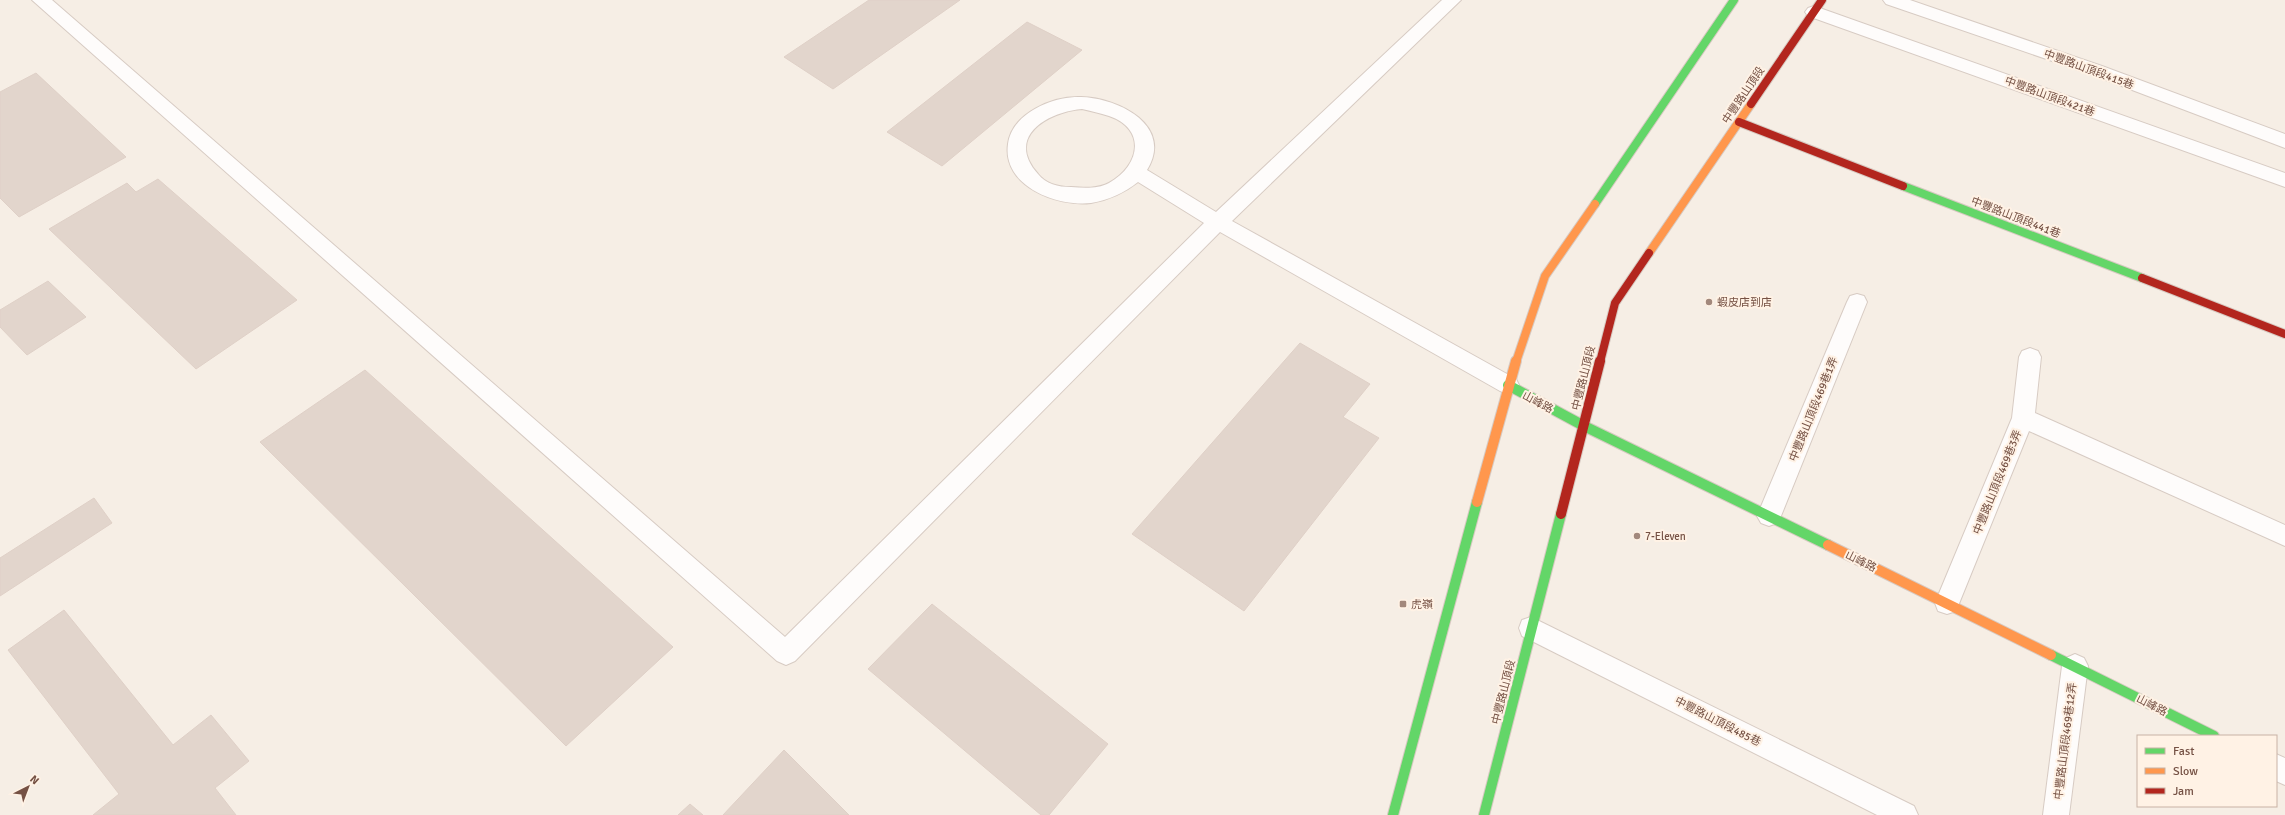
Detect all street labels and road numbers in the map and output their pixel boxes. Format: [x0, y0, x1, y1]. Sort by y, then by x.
street label: 中豐路山頂段415巷 [2042, 47, 2136, 92]
street label: 中豐路山頂段 [1720, 64, 1767, 126]
street label: 中豐路山頂段421巷 [2003, 74, 2097, 119]
street label: 中豐路山頂段441巷 [1969, 194, 2062, 241]
street label: 中豐路山頂段 [1569, 345, 1598, 412]
street label: 中豐路山頂段469巷1弄 [1787, 355, 1840, 463]
street label: 山峰路 [1520, 389, 1555, 416]
street label: 中豐路山頂段469巷3弄 [1971, 428, 2024, 536]
street label: 山峰路 [1843, 548, 1878, 575]
street label: 中豐路山頂段 [1489, 659, 1518, 726]
street label: 中豐路山頂段469巷12弄 [2052, 682, 2079, 800]
street label: 山峰路 [2134, 692, 2169, 719]
street label: 中豐路山頂段485巷 [1673, 694, 1763, 749]

